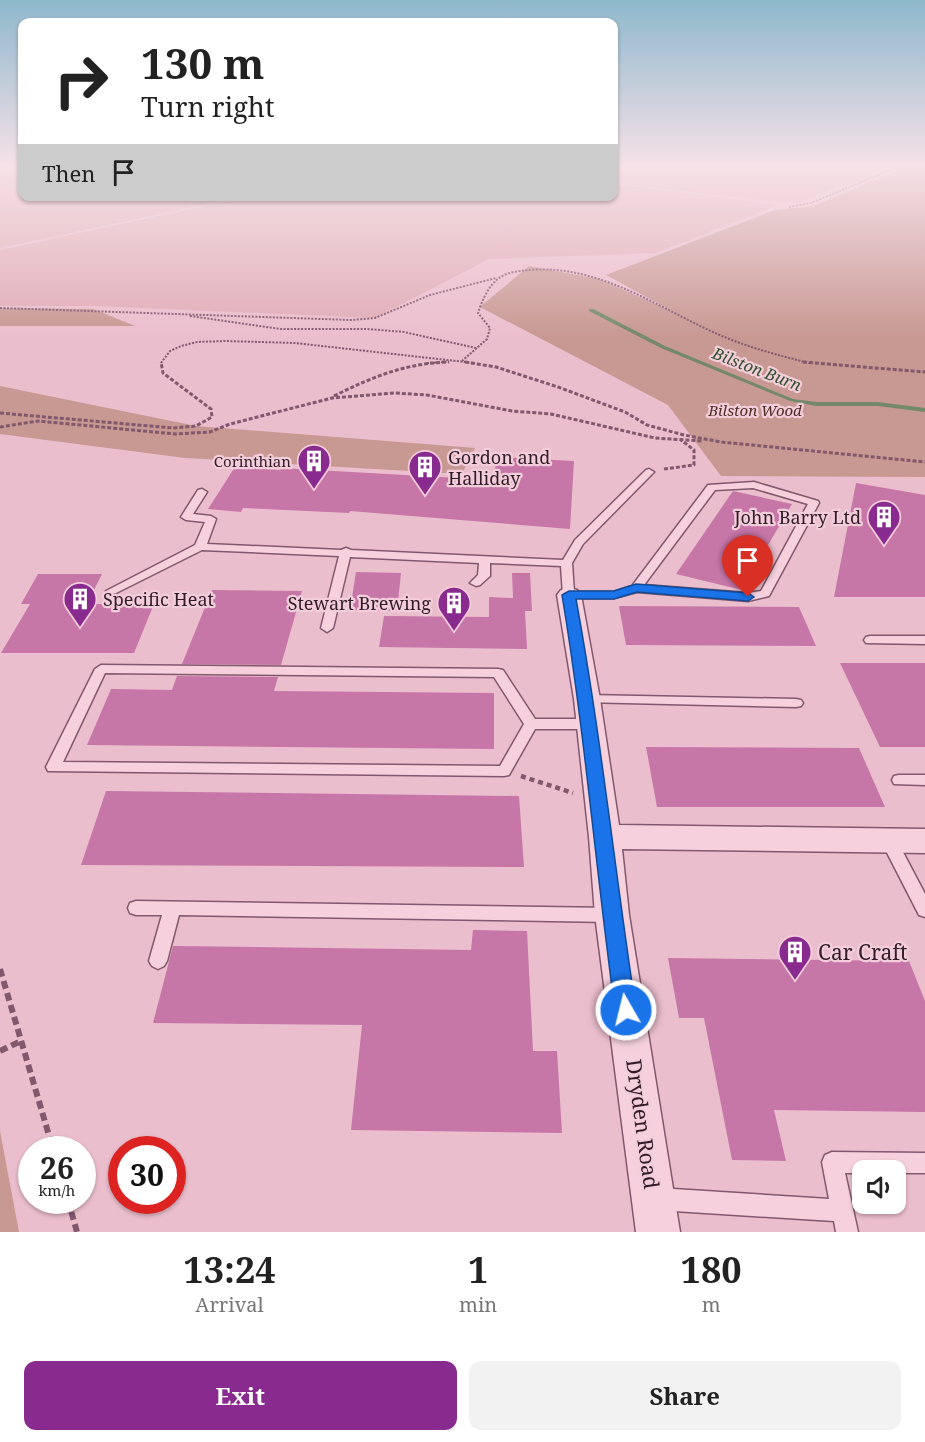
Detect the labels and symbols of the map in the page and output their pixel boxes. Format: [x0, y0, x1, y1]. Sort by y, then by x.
water label: Bilston Burn [708, 342, 805, 396]
park label: Bilston Wood [707, 400, 802, 420]
building icon: Corinthian [296, 443, 332, 490]
place label: Gordon and Halliday [448, 445, 550, 490]
building icon: Gordon and Halliday [407, 449, 443, 496]
place label: Corinthian [214, 451, 291, 471]
building icon: John Barry Ltd [866, 499, 902, 546]
place label: John Barry Ltd [733, 505, 861, 529]
pin [722, 535, 773, 597]
building icon: Specific Heat [62, 581, 98, 628]
building icon: Stewart Brewing [436, 585, 472, 632]
place label: Specific Heat [103, 587, 214, 611]
place label: Stewart Brewing [288, 591, 431, 615]
building icon: Car Craft [777, 934, 813, 981]
place label: Car Craft [818, 938, 907, 966]
position arrow [594, 978, 658, 1042]
street label: Dryden Road [620, 1057, 666, 1191]
speed limit sign: 30 [108, 1136, 186, 1214]

